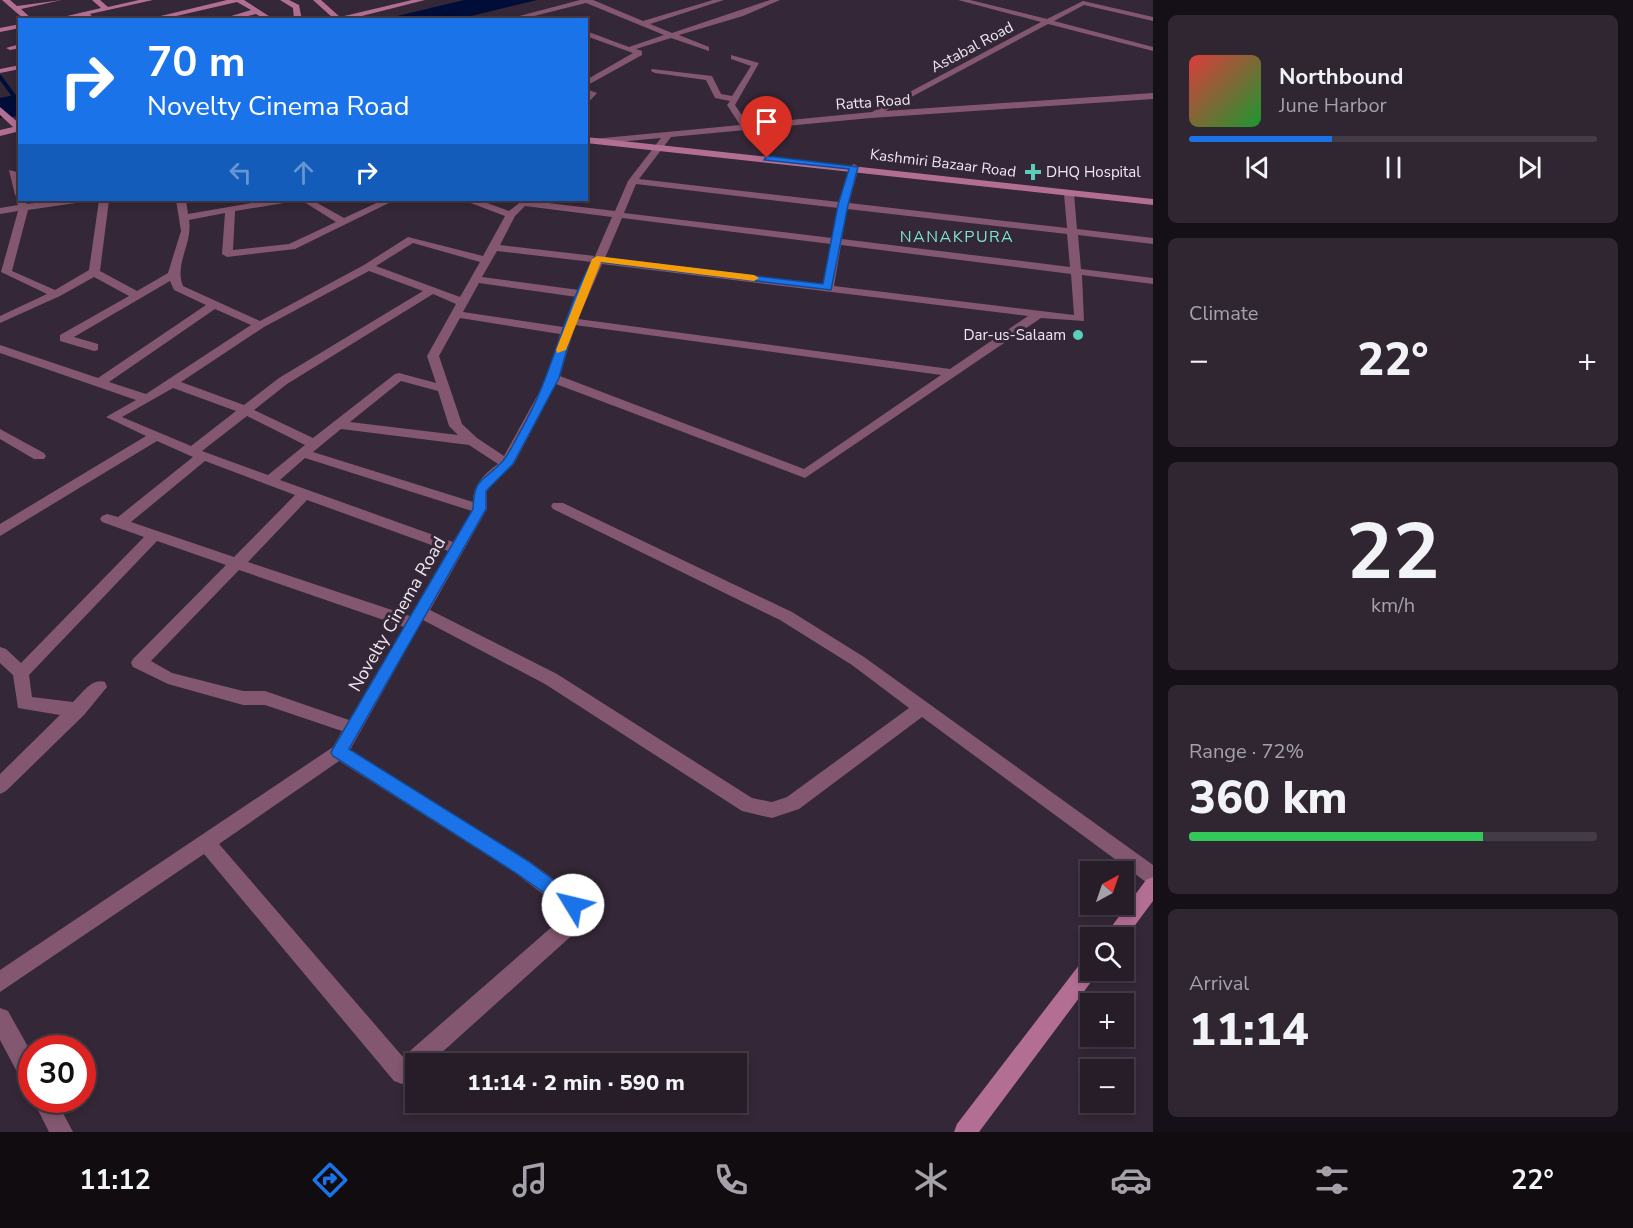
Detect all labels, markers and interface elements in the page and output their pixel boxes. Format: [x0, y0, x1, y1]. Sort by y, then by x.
street label: Astabal Road [927, 17, 1017, 77]
text: 70 m [147, 34, 246, 91]
icon: right [48, 42, 126, 120]
text: Northbound [1279, 62, 1403, 92]
text: Novelty Cinema Road [147, 88, 409, 125]
street label: Ratta Road [835, 89, 911, 115]
text: June Harbor [1279, 92, 1387, 119]
pin [741, 96, 792, 158]
icon: arrive [750, 105, 783, 138]
street label: Kashmiri Bazaar Road [869, 144, 1017, 182]
icon: previous [1241, 151, 1274, 184]
icon: pause [1377, 151, 1410, 184]
icon: next [1513, 151, 1546, 184]
icon: left [224, 156, 257, 189]
icon: ahead [287, 156, 320, 189]
icon: right [350, 156, 383, 189]
place label: DHQ Hospital [1046, 162, 1141, 182]
marker: DHQ Hospital [1024, 163, 1042, 181]
district label: NANAKPURA [900, 226, 1014, 248]
text: Climate [1189, 300, 1258, 327]
place label: Dar-us-Salaam [963, 325, 1066, 345]
marker: Dar-us-Salaam [1071, 328, 1085, 342]
text: 22° [1357, 330, 1429, 391]
text: − [1189, 338, 1209, 383]
text: + [1577, 338, 1597, 383]
text: 22 [1346, 499, 1440, 606]
street label: Novelty Cinema Road [343, 532, 451, 696]
text: km/h [1371, 592, 1415, 619]
text: Range · 72% [1189, 738, 1304, 765]
text: 360 km [1189, 768, 1348, 829]
north arrow [1080, 861, 1134, 915]
map controls [1080, 861, 1134, 1113]
position arrow [541, 873, 605, 937]
button: search [1080, 927, 1134, 981]
text: Arrival [1189, 970, 1249, 997]
button: + [1080, 993, 1134, 1047]
text: 11:14 [1189, 1000, 1309, 1061]
speed limit sign: 30 [18, 1035, 96, 1113]
button: − [1080, 1059, 1134, 1113]
text: 11:14 · 2 min · 590 m [467, 1068, 685, 1098]
icon: directions [309, 1159, 351, 1201]
icon: music [509, 1159, 551, 1201]
icon: phone [710, 1159, 752, 1201]
icon: climate [910, 1159, 952, 1201]
icon: car [1110, 1159, 1152, 1201]
icon: filters [1311, 1159, 1353, 1201]
text: 11:12 [79, 1162, 151, 1199]
text: 22° [1511, 1162, 1554, 1199]

